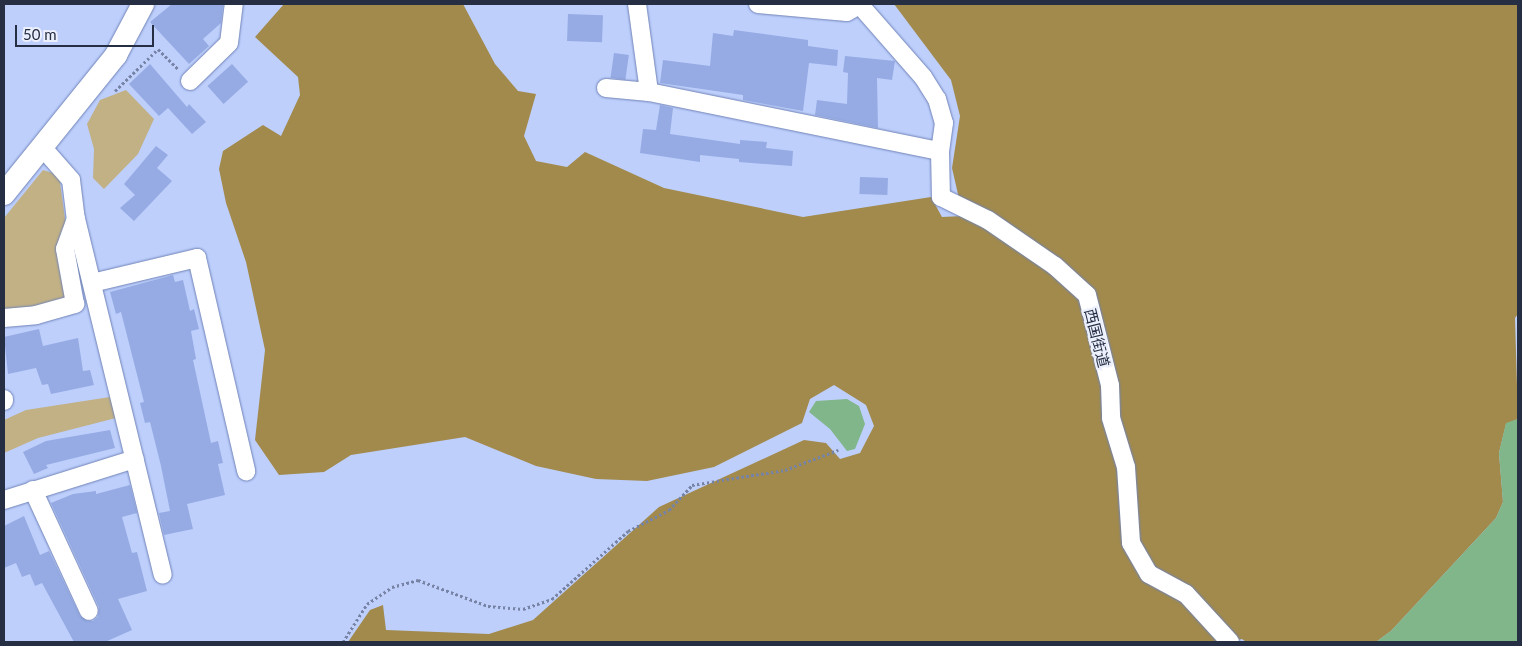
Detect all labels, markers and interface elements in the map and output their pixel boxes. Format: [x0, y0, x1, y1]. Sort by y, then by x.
scale bar [18, 15, 156, 47]
text: 50 m [23, 25, 57, 43]
street label: 西国街道 [1081, 307, 1113, 369]

